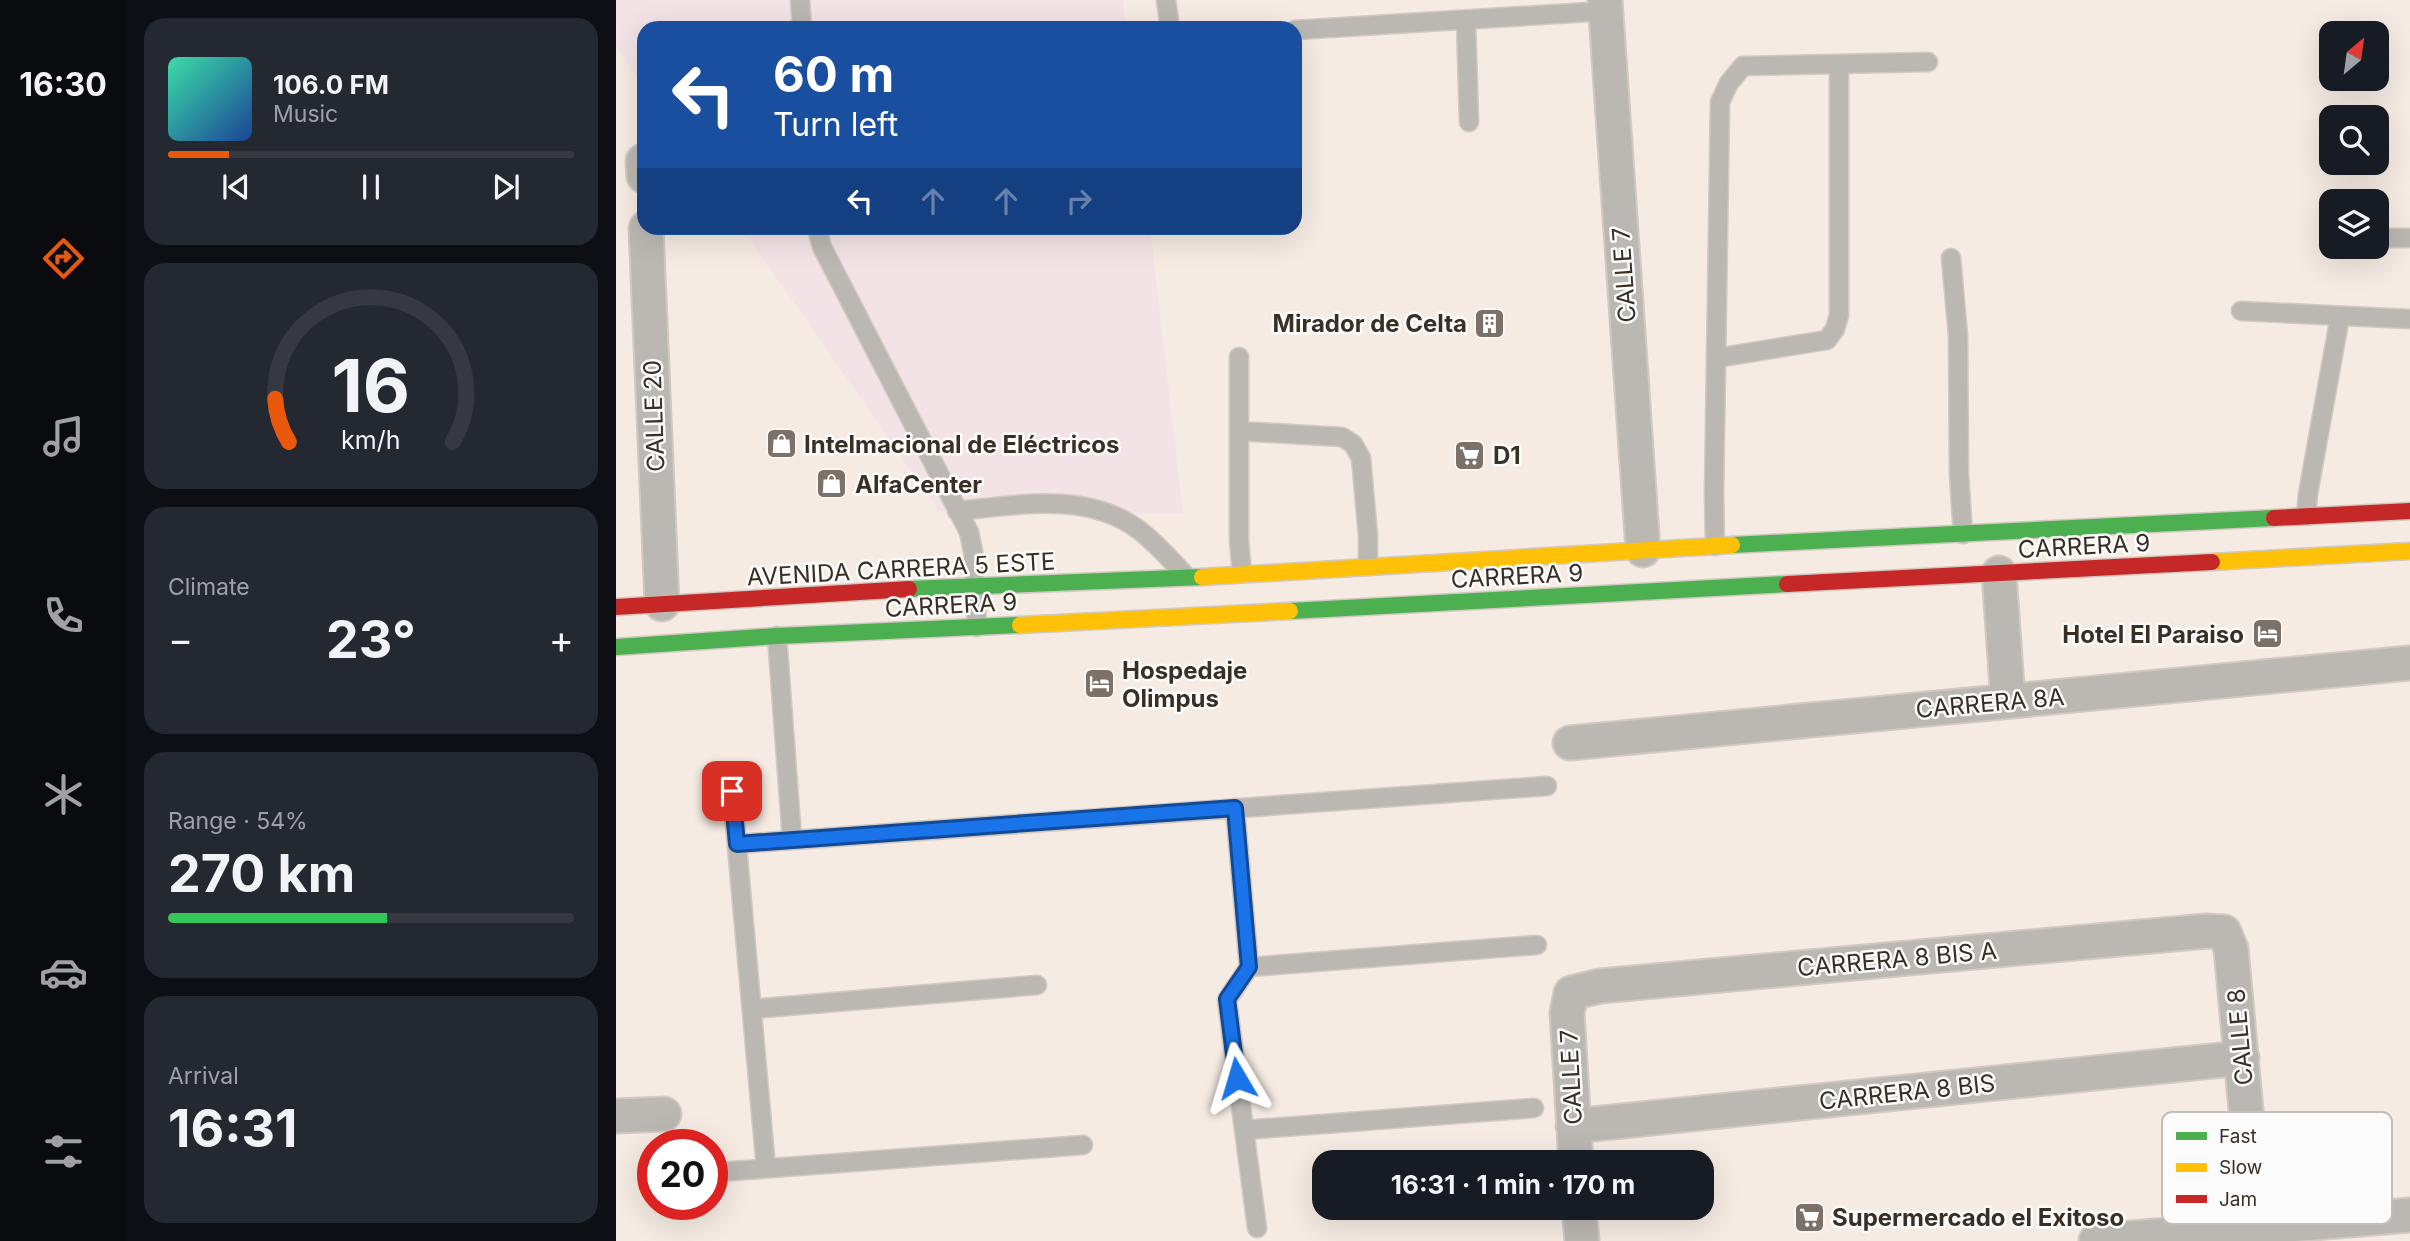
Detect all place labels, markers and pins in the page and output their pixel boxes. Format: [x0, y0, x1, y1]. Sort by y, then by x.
building icon: Mirador de Celta [1473, 306, 1507, 340]
place label: Mirador de Celta [1273, 309, 1467, 338]
shop icon: Intelmacional de Eléctricos [764, 427, 798, 461]
place label: Intelmacional de Eléctricos [804, 430, 1119, 459]
supermarket icon: D1 [1453, 438, 1487, 472]
place label: D1 [1493, 441, 1521, 470]
shop icon: AlfaCenter [815, 467, 849, 501]
place label: AlfaCenter [855, 470, 982, 499]
hotel icon: Hotel El Paraiso [2250, 617, 2284, 651]
place label: Hotel El Paraiso [2062, 620, 2244, 649]
place label: Hospedaje Olimpus [1122, 656, 1247, 713]
hotel icon: Hospedaje Olimpus [1082, 667, 1116, 701]
pin [702, 761, 762, 821]
supermarket icon: Supermercado el Exitoso [1792, 1200, 1826, 1234]
place label: Supermercado el Exitoso [1832, 1203, 2124, 1232]

